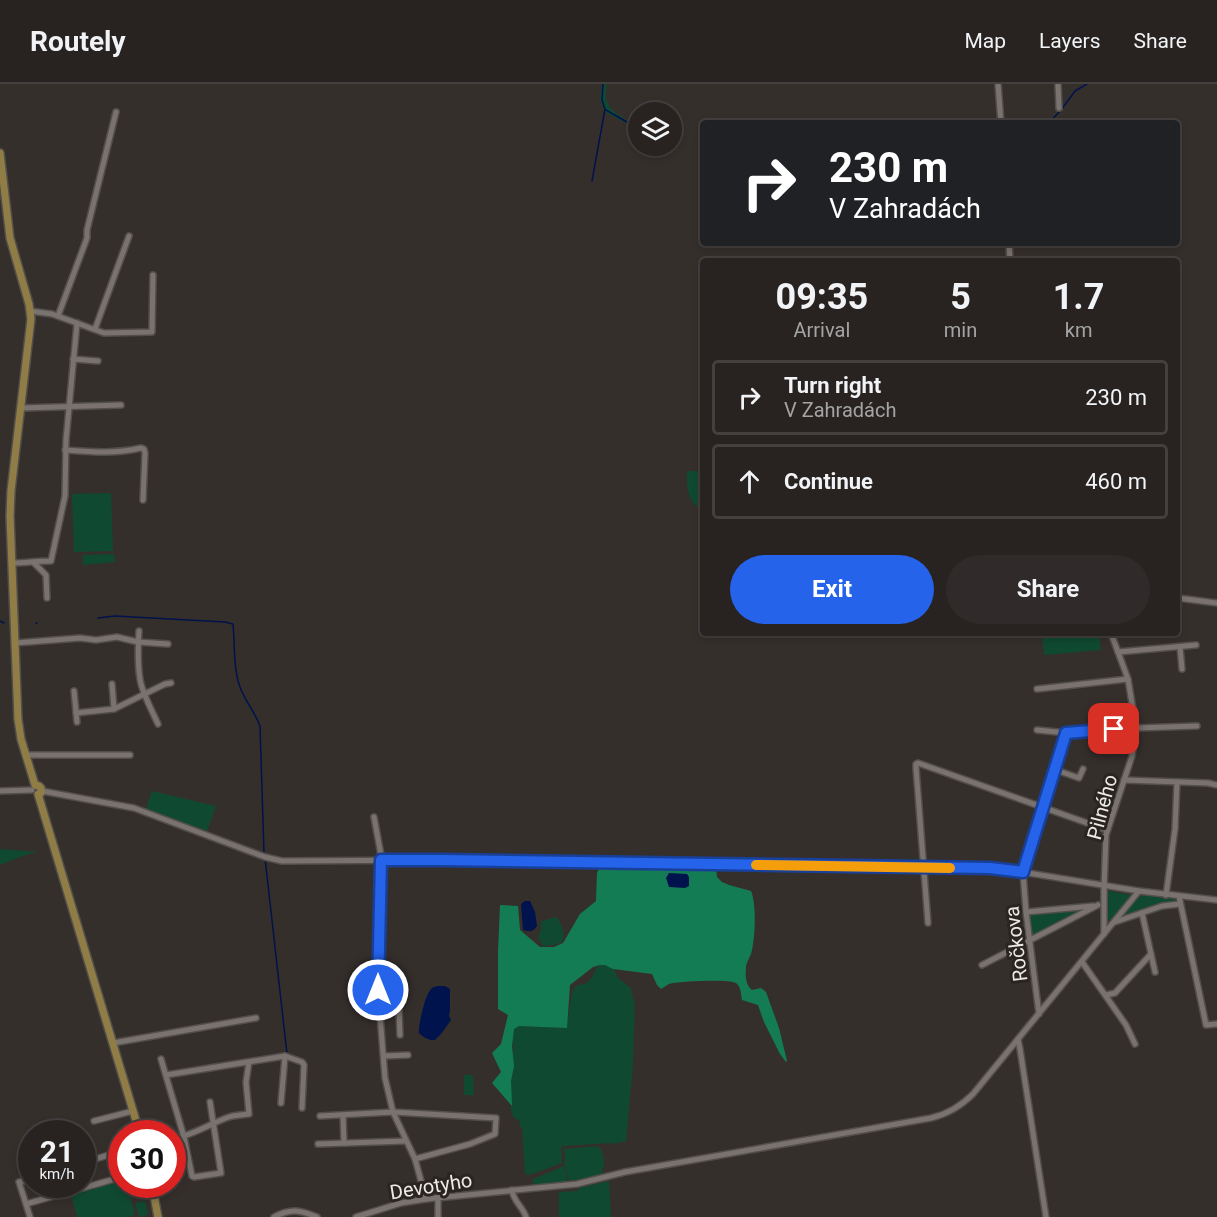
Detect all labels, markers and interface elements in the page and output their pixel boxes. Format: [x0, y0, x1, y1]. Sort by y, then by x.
text: Routely [30, 25, 126, 58]
text: Map [964, 29, 1006, 53]
text: Layers [1039, 29, 1100, 53]
text: Share [1133, 29, 1187, 53]
map controls [628, 102, 682, 156]
button: layers [628, 102, 682, 156]
text: 230 m [829, 143, 948, 192]
icon: right [730, 144, 808, 222]
text: V Zahradách [829, 193, 981, 225]
text: 09:35 [776, 276, 868, 318]
text: 5 [950, 276, 971, 318]
text: 1.7 [1053, 276, 1104, 318]
text: Arrival [794, 318, 850, 342]
text: min [944, 318, 977, 342]
text: km [1065, 318, 1092, 342]
text: Turn right [784, 373, 881, 398]
icon: right [733, 381, 766, 414]
text: 230 m [1085, 385, 1147, 410]
text: V Zahradách [784, 398, 896, 422]
icon: ahead [733, 465, 766, 498]
text: Continue [784, 469, 873, 494]
text: 460 m [1085, 469, 1147, 494]
button: Exit [730, 555, 934, 624]
button: Share [946, 555, 1150, 624]
pin [1088, 703, 1139, 754]
icon: arrive [1097, 712, 1130, 745]
street label: Pilného [1082, 772, 1122, 842]
street label: Ročkova [999, 905, 1033, 983]
position arrow [346, 958, 410, 1022]
speed limit sign: 30 [108, 1120, 186, 1198]
text: 21 [40, 1134, 74, 1169]
text: km/h [39, 1165, 75, 1183]
street label: Devotyho [388, 1168, 474, 1204]

